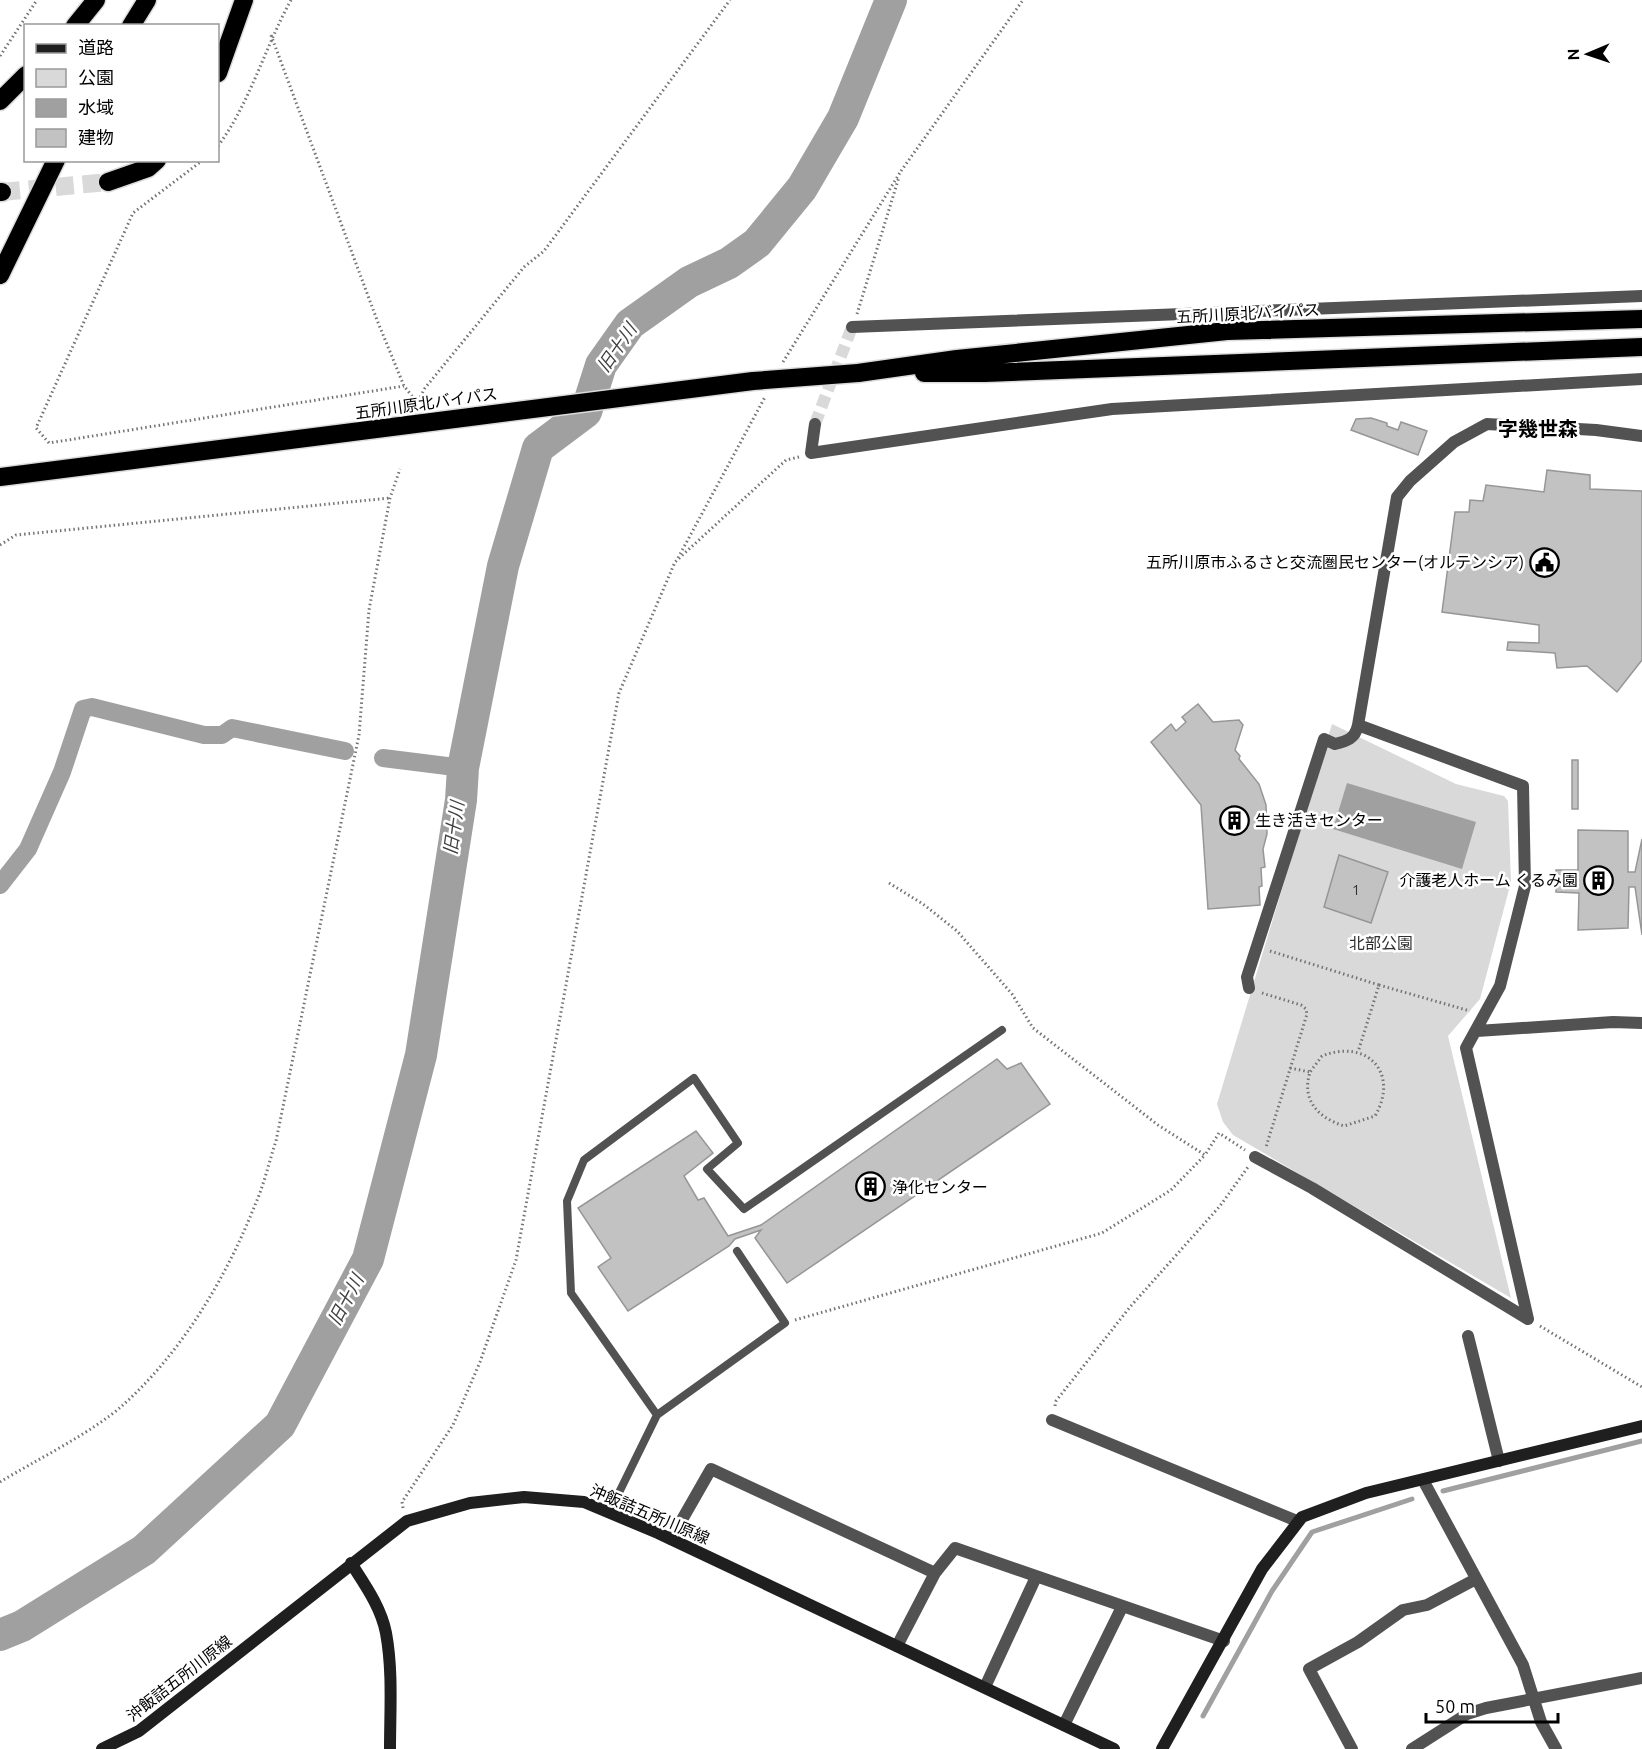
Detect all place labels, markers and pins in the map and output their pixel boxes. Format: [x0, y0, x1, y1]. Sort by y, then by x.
public building icon: 五所川原市ふるさと交流圏民センター(オルテンシア) [1529, 546, 1561, 578]
place label: 五所川原市ふるさと交流圏民センター(オルテンシア) [1146, 553, 1524, 572]
building icon: 生き活きセンター [1218, 804, 1250, 836]
place label: 生き活きセンター [1255, 811, 1383, 829]
building icon: 介護老人ホーム くるみ園 [1583, 864, 1615, 896]
place label: 介護老人ホーム くるみ園 [1399, 871, 1578, 889]
building icon: 浄化センター [855, 1171, 887, 1203]
place label: 浄化センター [892, 1178, 988, 1196]

